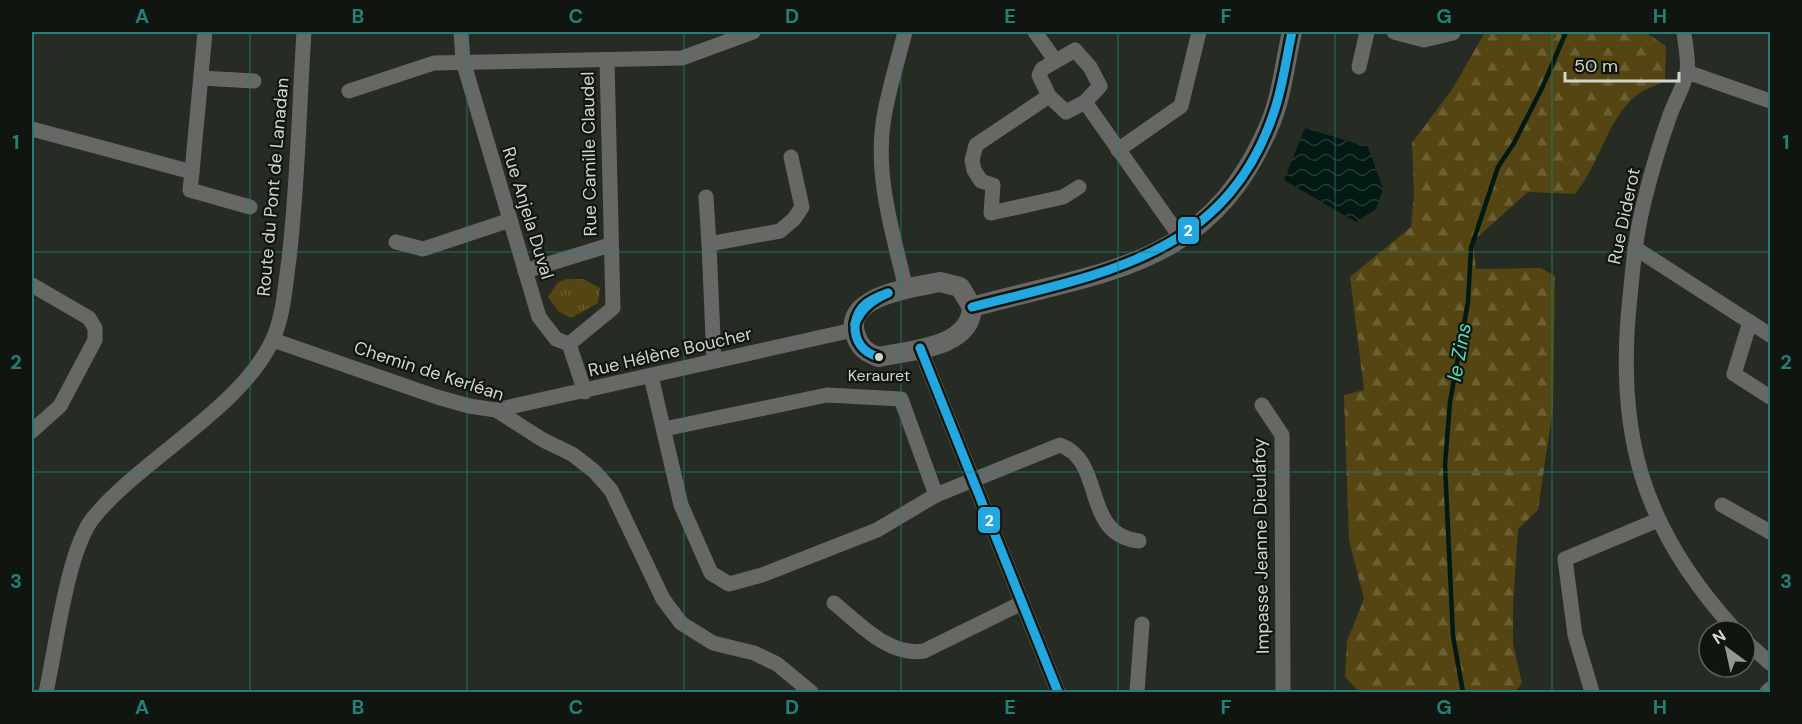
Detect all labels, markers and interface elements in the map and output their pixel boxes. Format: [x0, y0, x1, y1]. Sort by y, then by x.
text: A [135, 3, 149, 29]
text: B [352, 3, 364, 29]
text: C [569, 3, 583, 29]
text: D [785, 3, 799, 29]
text: E [1004, 3, 1016, 29]
text: F [1220, 3, 1232, 29]
text: G [1436, 3, 1452, 29]
text: H [1653, 3, 1667, 29]
scale bar [1565, 45, 1679, 83]
text: 50 m [1574, 54, 1618, 78]
street label: Rue Camille Claudel [576, 71, 602, 237]
street label: Route du Pont de Lanadan [251, 77, 295, 297]
text: 1 [12, 129, 20, 155]
text: 1 [1782, 129, 1790, 155]
street label: Rue Anjela Duval [496, 144, 560, 282]
street label: Rue Diderot [1602, 166, 1646, 266]
line badge: 2 [1177, 216, 1200, 245]
text: 2 [1183, 220, 1193, 241]
street label: Rue Hélène Boucher [586, 321, 755, 383]
water label: le Zins [1441, 321, 1477, 383]
street label: Chemin de Kerléan [351, 335, 507, 407]
text: 2 [10, 349, 22, 375]
text: 2 [1780, 349, 1792, 375]
marker: Kerauret [873, 351, 885, 363]
place label: Kerauret [848, 365, 910, 386]
street label: Impasse Jeanne Dieulafoy [1247, 438, 1275, 654]
line badge: 2 [977, 506, 1001, 534]
text: 2 [984, 510, 994, 531]
text: 3 [10, 568, 22, 594]
text: 3 [1780, 568, 1792, 594]
north arrow [1697, 619, 1757, 679]
text: N [1708, 625, 1730, 649]
text: A [135, 694, 149, 720]
text: B [352, 694, 364, 720]
text: C [569, 694, 583, 720]
text: D [785, 694, 799, 720]
text: E [1004, 694, 1016, 720]
text: F [1220, 694, 1232, 720]
text: G [1436, 694, 1452, 720]
text: H [1653, 694, 1667, 720]

